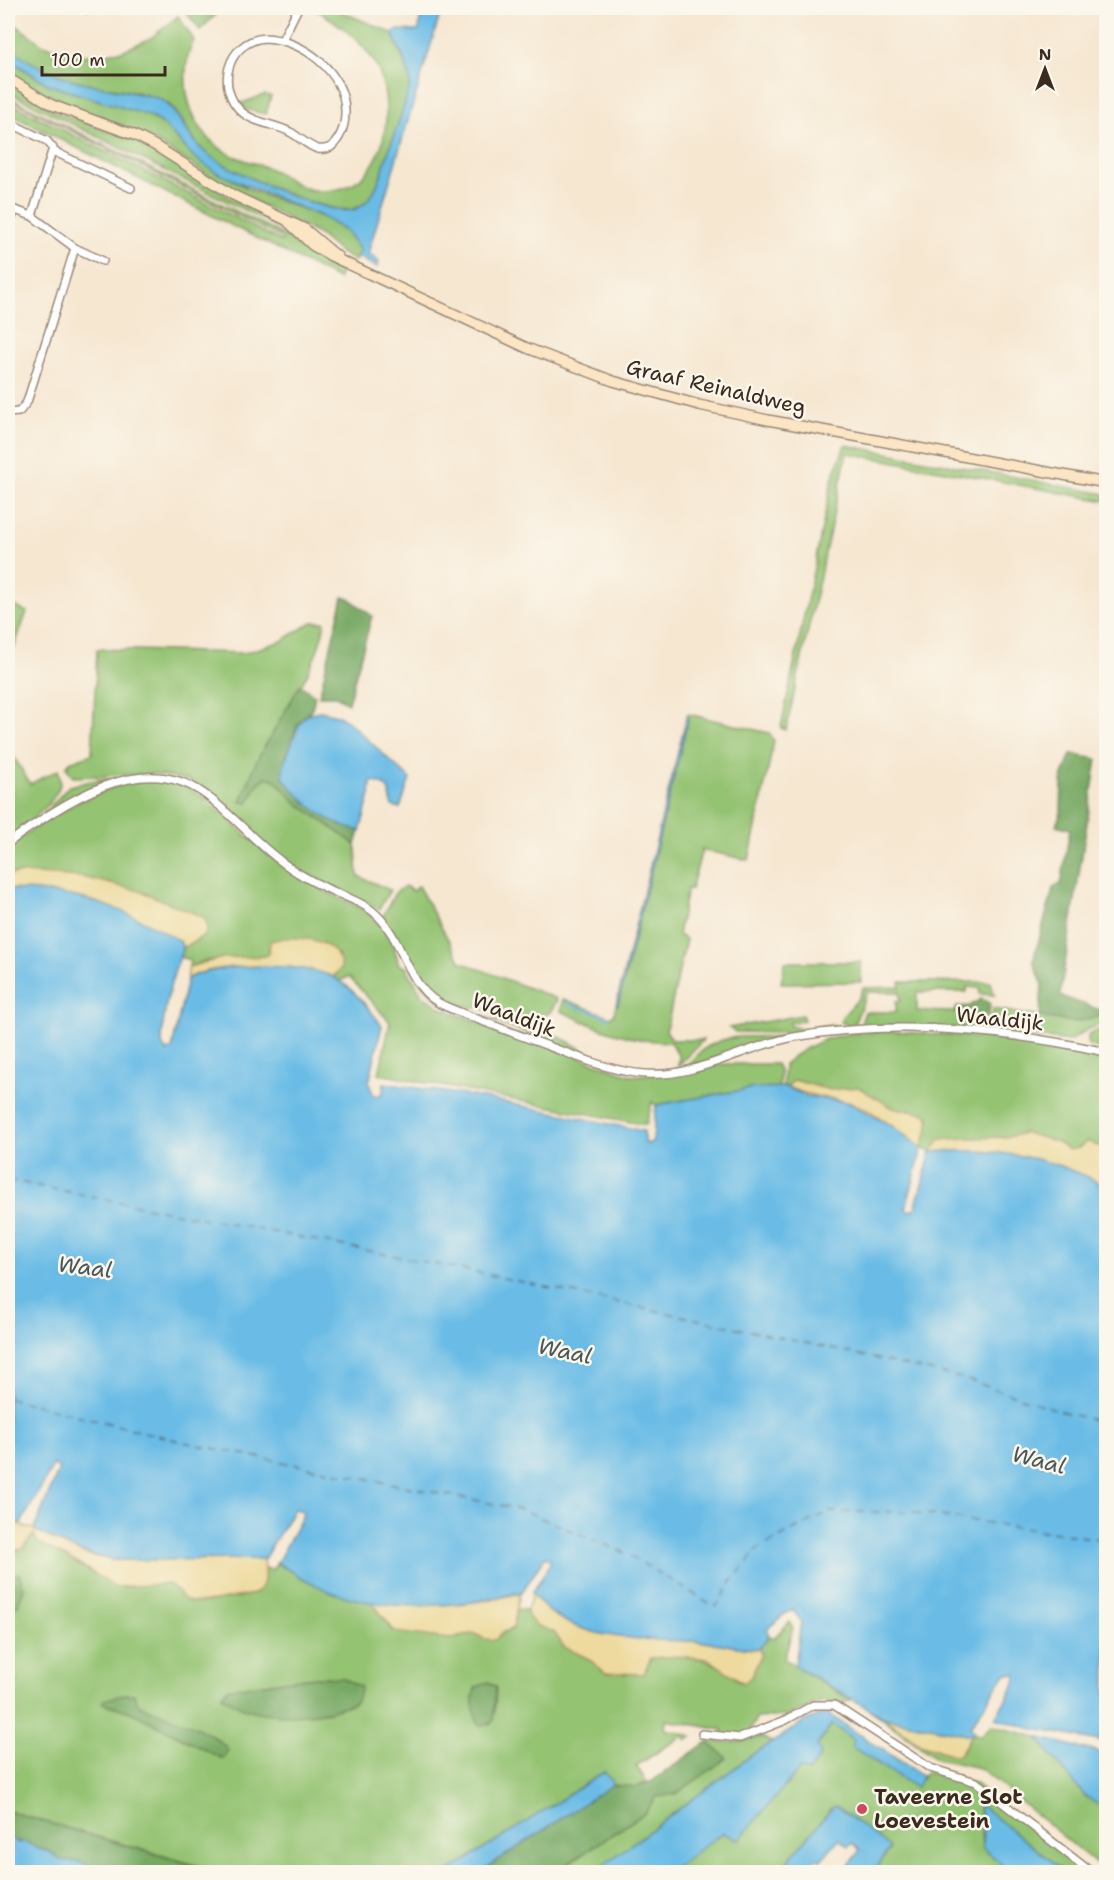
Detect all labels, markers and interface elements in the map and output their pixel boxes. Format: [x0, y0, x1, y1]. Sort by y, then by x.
scale bar [42, 39, 165, 77]
north arrow [1015, 39, 1075, 99]
text: N [1039, 44, 1051, 65]
text: 100 m [51, 48, 105, 72]
street label: Graaf Reinaldweg [623, 353, 809, 421]
street label: Waaldijk [468, 986, 560, 1044]
street label: Waaldijk [955, 1000, 1045, 1038]
water label: Waal [56, 1249, 114, 1285]
water label: Waal [535, 1331, 595, 1371]
water label: Waal [1009, 1439, 1069, 1481]
place label: Taveerne Slot Loevestein [874, 1783, 1023, 1835]
marker: Taveerne Slot Loevestein [855, 1802, 869, 1816]

